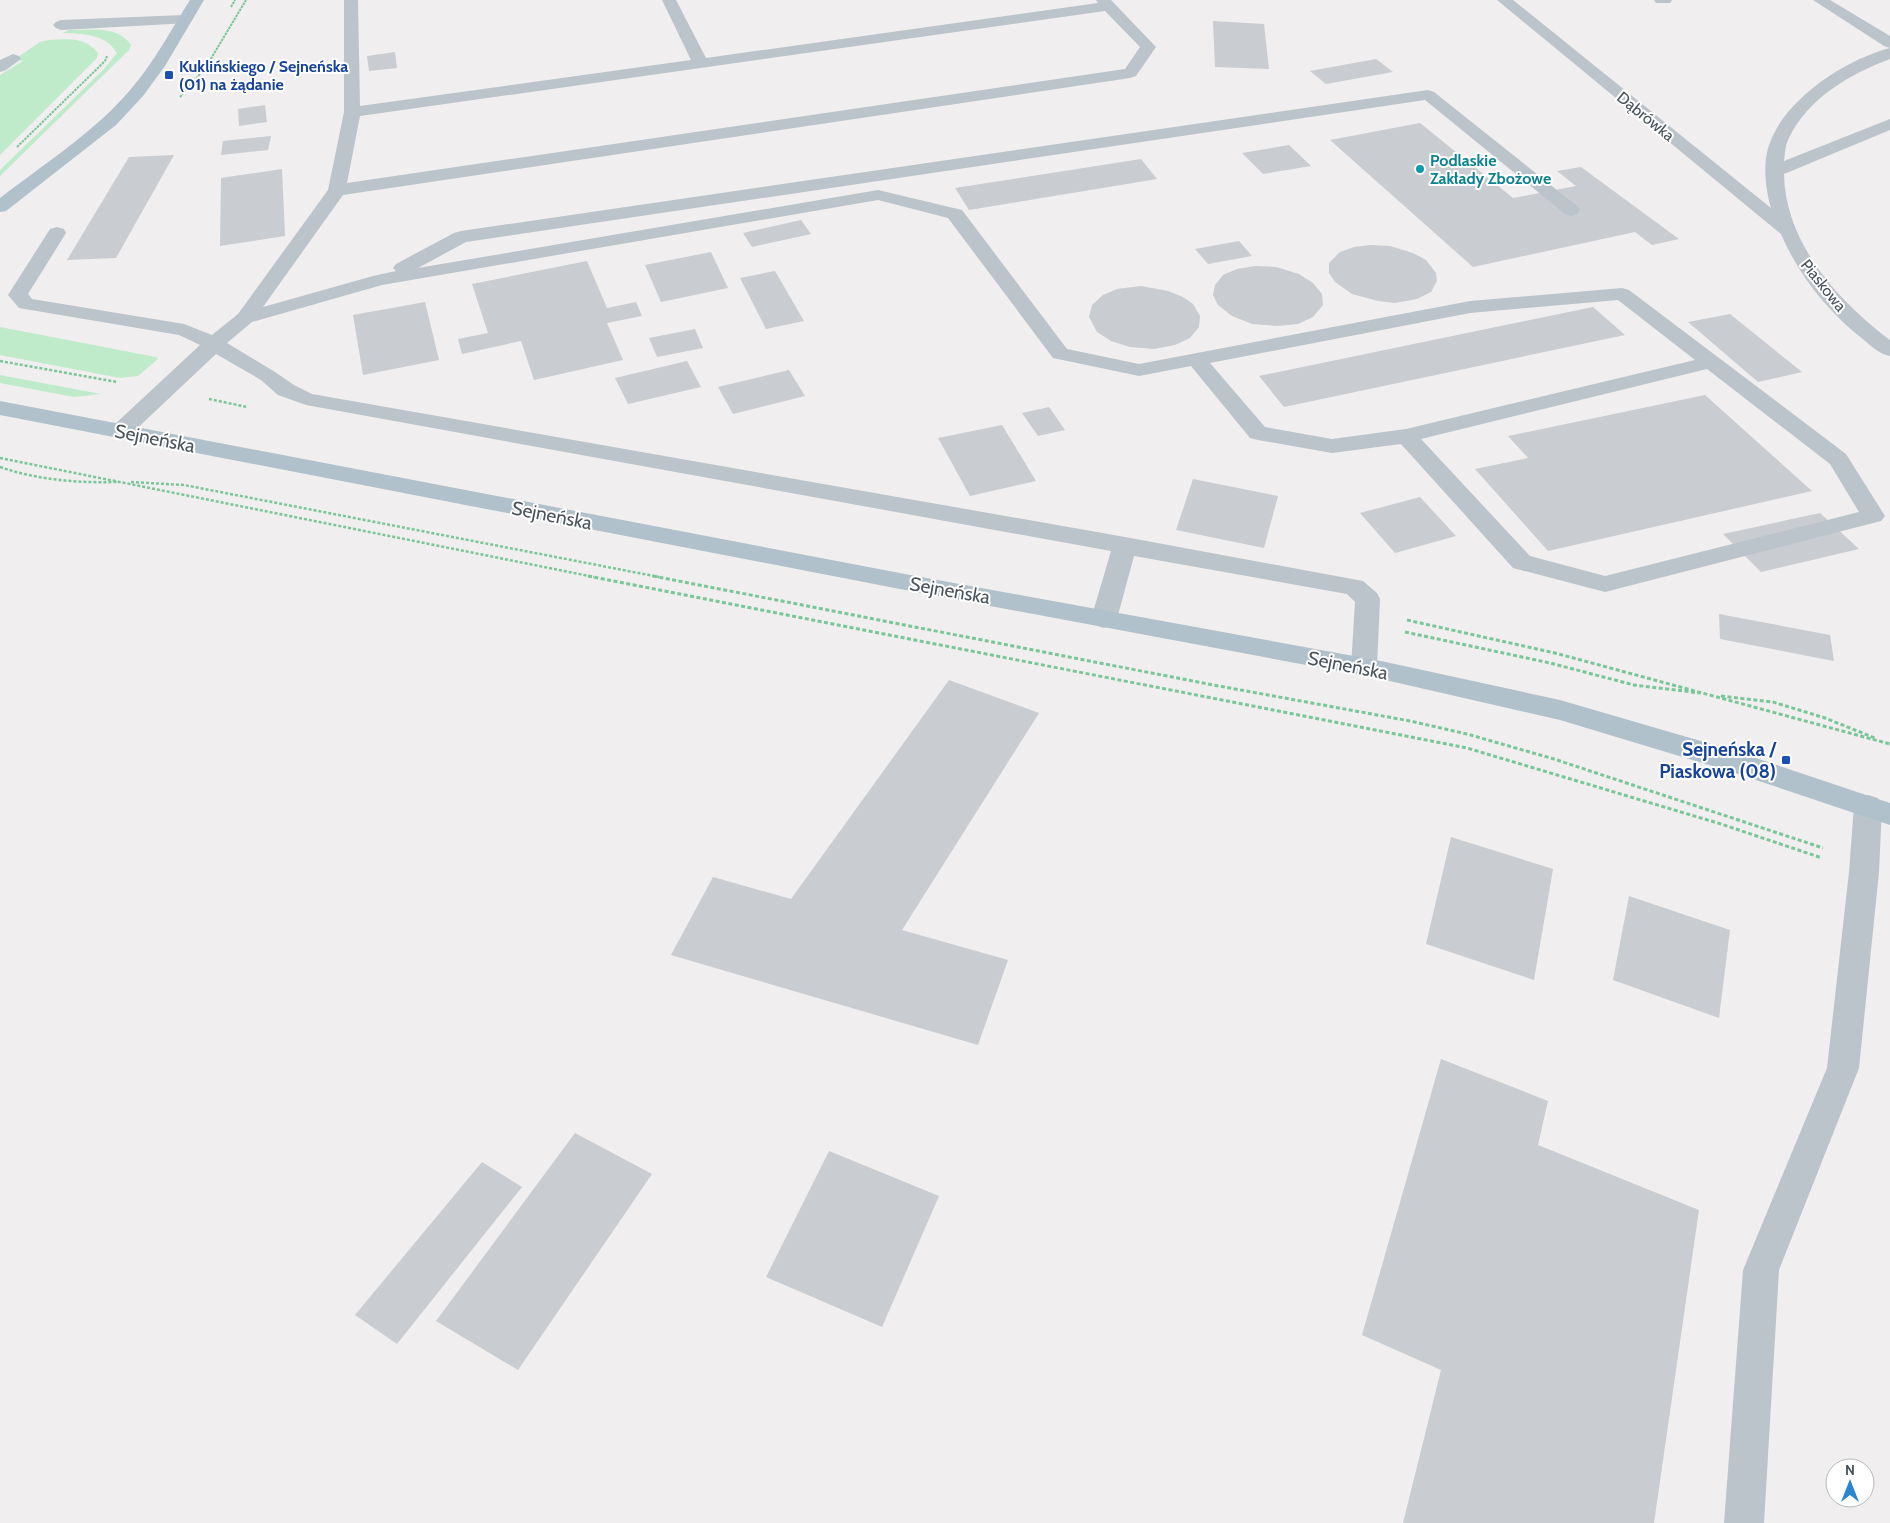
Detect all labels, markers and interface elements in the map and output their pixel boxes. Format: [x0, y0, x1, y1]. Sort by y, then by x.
place label: Kuklińskiego / Sejneńska (01) na żądanie [179, 57, 348, 94]
marker: Kuklińskiego / Sejneńska (01) na żądanie [163, 69, 175, 81]
street label: Dąbrówka [1613, 88, 1678, 145]
place label: Podlaskie Zakłady Zbożowe [1430, 151, 1551, 188]
marker: Podlaskie Zakłady Zbożowe [1414, 163, 1426, 175]
street label: Piaskowa [1797, 255, 1851, 315]
street label: Sejneńska [113, 419, 197, 458]
street label: Sejneńska [510, 496, 594, 535]
street label: Sejneńska [908, 572, 992, 609]
street label: Sejneńska [1306, 646, 1390, 685]
place label: Sejneńska / Piaskowa (08) [1659, 738, 1777, 783]
marker: Sejneńska / Piaskowa (08) [1780, 754, 1792, 766]
north arrow [1825, 1458, 1875, 1508]
text: N [1845, 1461, 1855, 1479]

